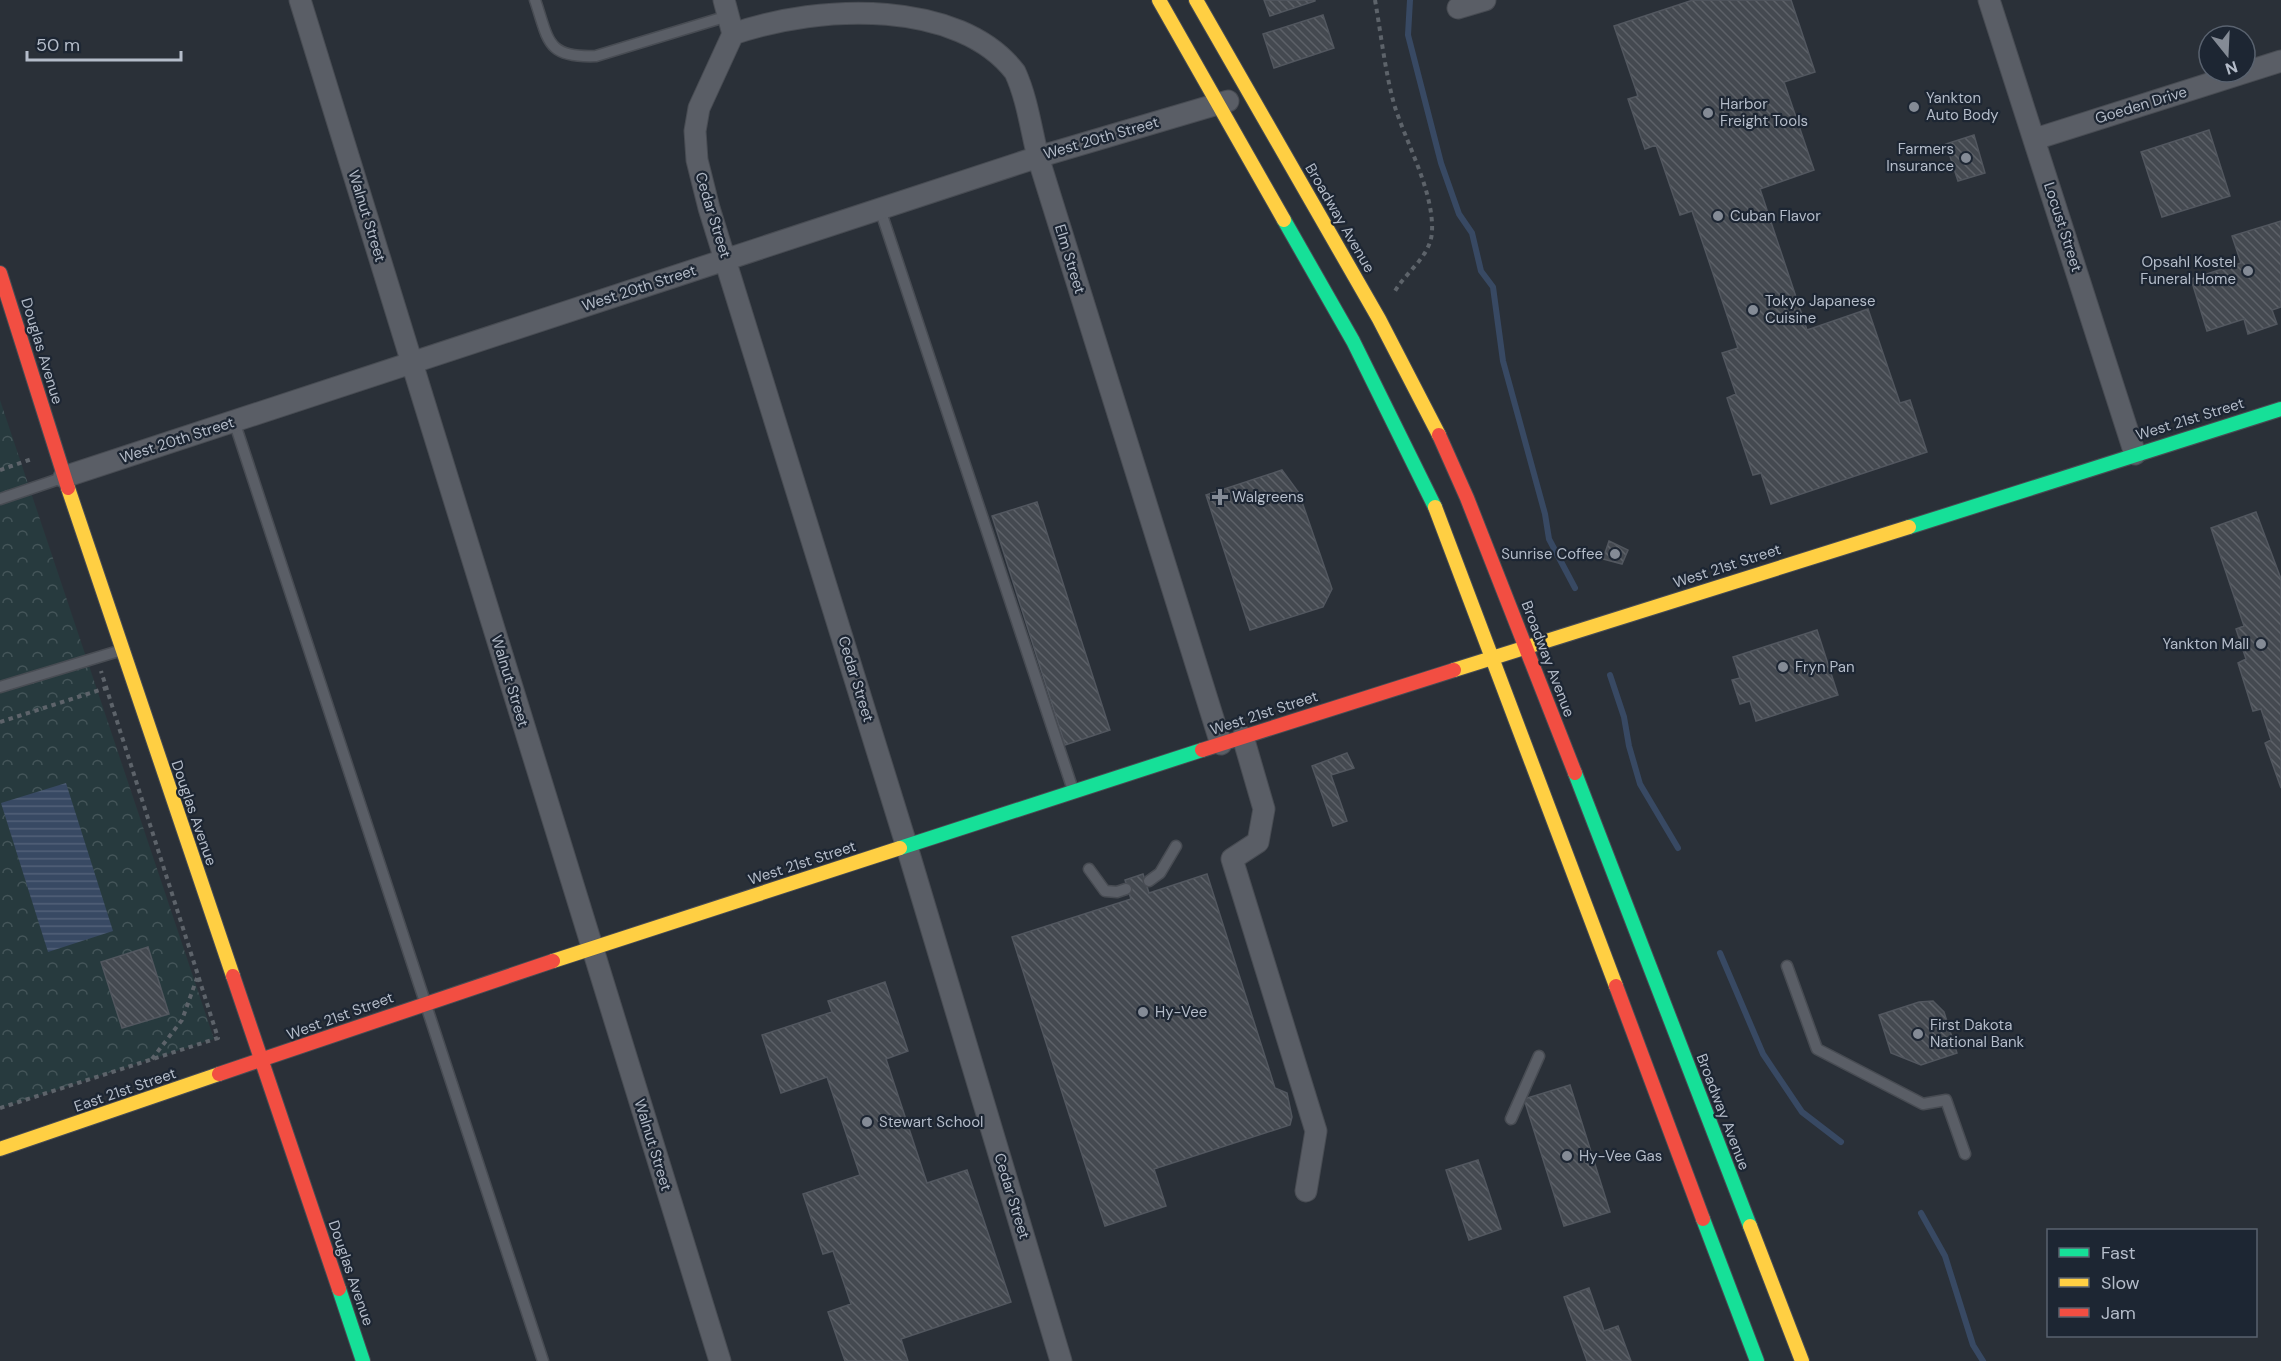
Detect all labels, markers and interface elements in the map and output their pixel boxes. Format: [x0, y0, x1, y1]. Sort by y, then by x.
scale bar [27, 24, 182, 62]
north arrow [2197, 24, 2257, 84]
text: 50 m [36, 33, 80, 57]
text: N [2223, 56, 2240, 80]
street label: Goeden Drive [2093, 82, 2189, 128]
place label: Yankton Auto Body [1926, 88, 1999, 125]
place label: Harbor Freight Tools [1720, 94, 1808, 131]
marker: Yankton Auto Body [1907, 100, 1921, 114]
marker: Harbor Freight Tools [1701, 106, 1715, 120]
street label: West 20th Street [1041, 112, 1161, 164]
place label: Farmers Insurance [1886, 139, 1954, 176]
marker: Farmers Insurance [1959, 151, 1973, 165]
street label: Broadway Avenue [1301, 160, 1379, 276]
street label: Walnut Street [344, 168, 390, 264]
street label: Cedar Street [690, 170, 736, 261]
street label: Locust Street [2039, 180, 2087, 275]
place label: Cuban Flavor [1730, 206, 1821, 226]
marker: Cuban Flavor [1711, 209, 1725, 223]
street label: Elm Street [1050, 222, 1090, 296]
place label: Opsahl Kostel Funeral Home [2140, 252, 2236, 289]
street label: West 20th Street [579, 260, 699, 316]
marker: Opsahl Kostel Funeral Home [2241, 264, 2255, 278]
place label: Tokyo Japanese Cuisine [1765, 291, 1875, 328]
street label: Douglas Avenue [16, 295, 68, 407]
marker: Tokyo Japanese Cuisine [1746, 303, 1760, 317]
street label: West 21st Street [2133, 393, 2247, 445]
street label: West 20th Street [117, 412, 237, 468]
place label: Walgreens [1232, 487, 1304, 507]
marker: Walgreens [1213, 490, 1227, 504]
street label: West 21st Street [1671, 539, 1784, 593]
place label: Sunrise Coffee [1501, 544, 1603, 564]
marker: Sunrise Coffee [1608, 547, 1622, 561]
street label: Broadway Avenue [1517, 598, 1579, 720]
street label: Walnut Street [487, 633, 533, 729]
street label: Cedar Street [833, 634, 879, 725]
place label: Yankton Mall [2162, 634, 2249, 654]
marker: Yankton Mall [2254, 637, 2268, 651]
place label: Fryn Pan [1795, 657, 1855, 677]
marker: Fryn Pan [1776, 660, 1790, 674]
street label: West 21st Street [1208, 686, 1321, 740]
street label: Douglas Avenue [167, 758, 221, 868]
street label: West 21st Street [746, 836, 859, 890]
street label: West 21st Street [284, 987, 396, 1045]
place label: Hy-Vee [1155, 1002, 1207, 1022]
marker: Hy-Vee [1136, 1005, 1150, 1019]
place label: First Dakota National Bank [1930, 1015, 2025, 1052]
marker: First Dakota National Bank [1911, 1027, 1925, 1041]
street label: Broadway Avenue [1692, 1051, 1754, 1173]
street label: East 21st Street [71, 1063, 179, 1117]
street label: Walnut Street [630, 1097, 676, 1193]
place label: Stewart School [879, 1112, 983, 1132]
marker: Stewart School [860, 1115, 874, 1129]
place label: Hy-Vee Gas [1579, 1146, 1662, 1166]
marker: Hy-Vee Gas [1560, 1149, 1574, 1163]
street label: Cedar Street [989, 1151, 1035, 1242]
street label: Douglas Avenue [324, 1218, 378, 1328]
legend [2047, 1229, 2257, 1337]
text: Fast [2101, 1241, 2136, 1265]
text: Slow [2101, 1271, 2140, 1295]
text: Jam [2101, 1301, 2136, 1325]

